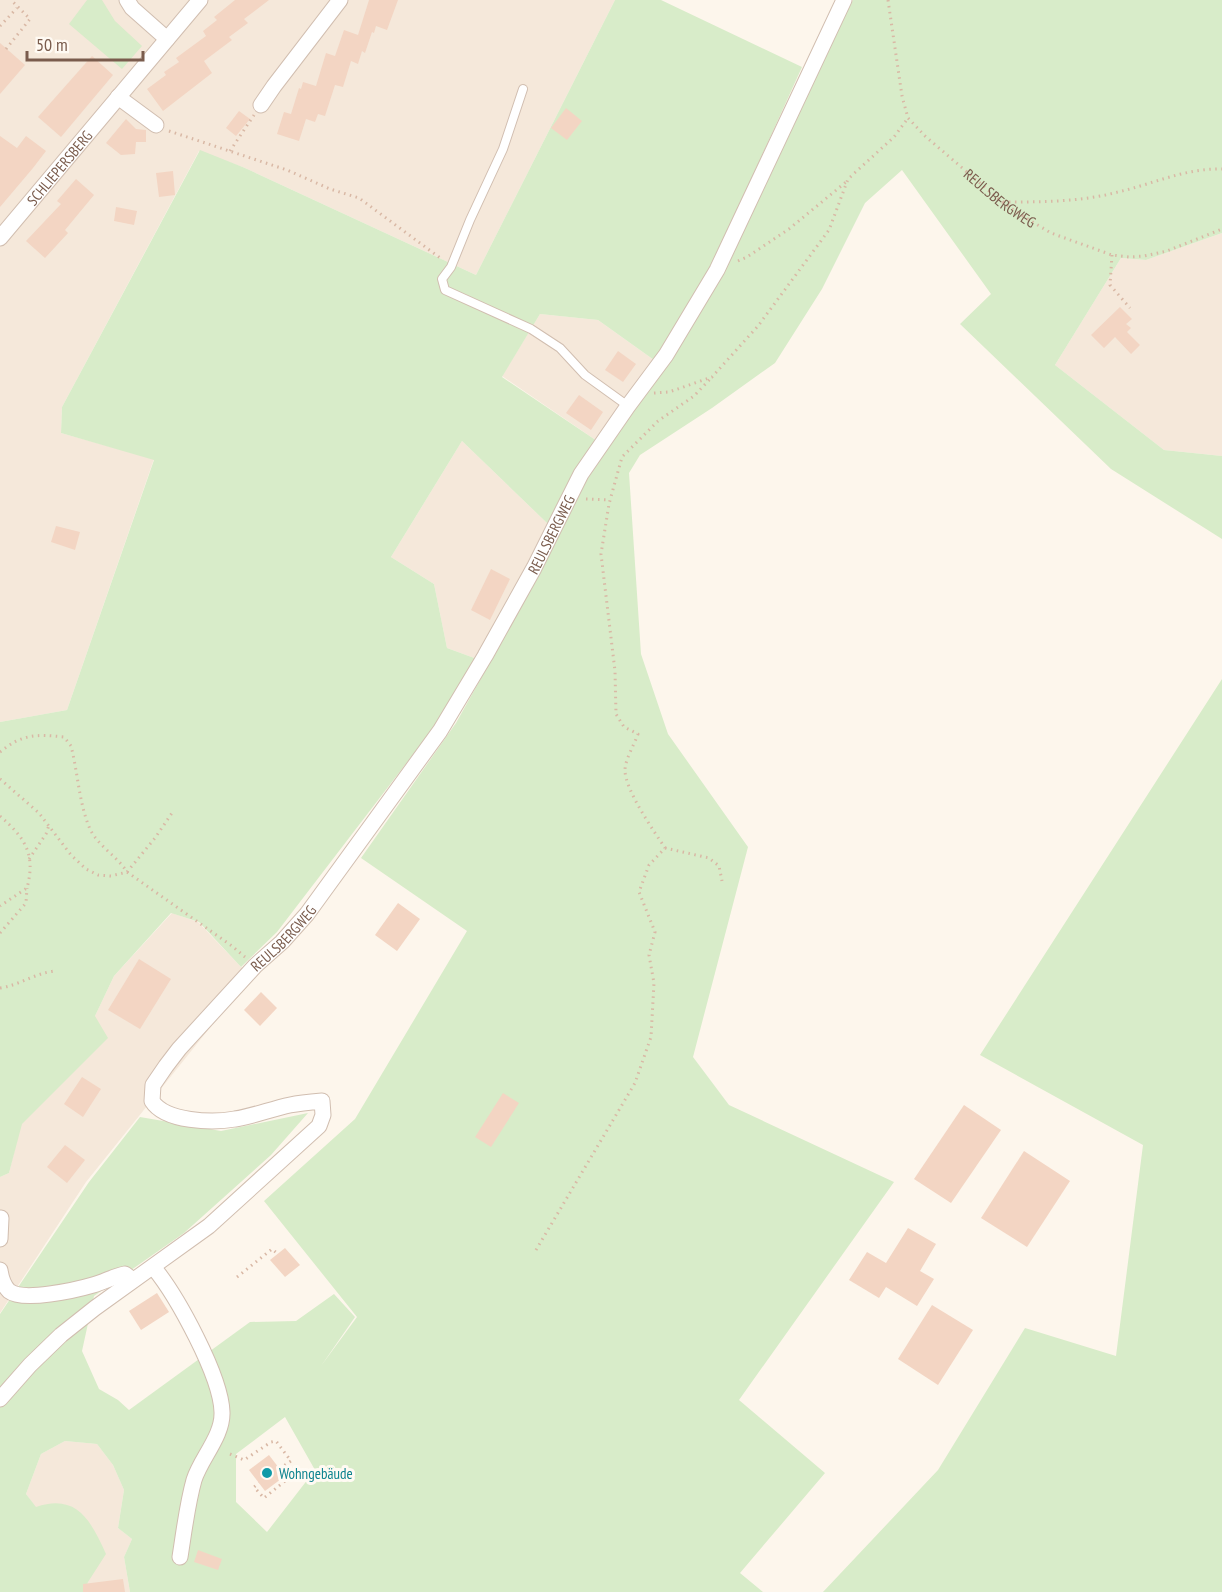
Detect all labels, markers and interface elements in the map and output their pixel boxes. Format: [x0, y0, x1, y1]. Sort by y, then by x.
scale bar [27, 24, 142, 62]
text: 50 m [36, 33, 68, 56]
street label: SCHLIEPERSBERG [22, 126, 96, 209]
street label: REULSBERGWEG [960, 164, 1039, 231]
street label: REULSBERGWEG [523, 492, 578, 577]
street label: REULSBERGWEG [246, 901, 320, 975]
place label: Wohngebäude [279, 1464, 353, 1483]
marker: Wohngebäude [260, 1466, 274, 1480]

